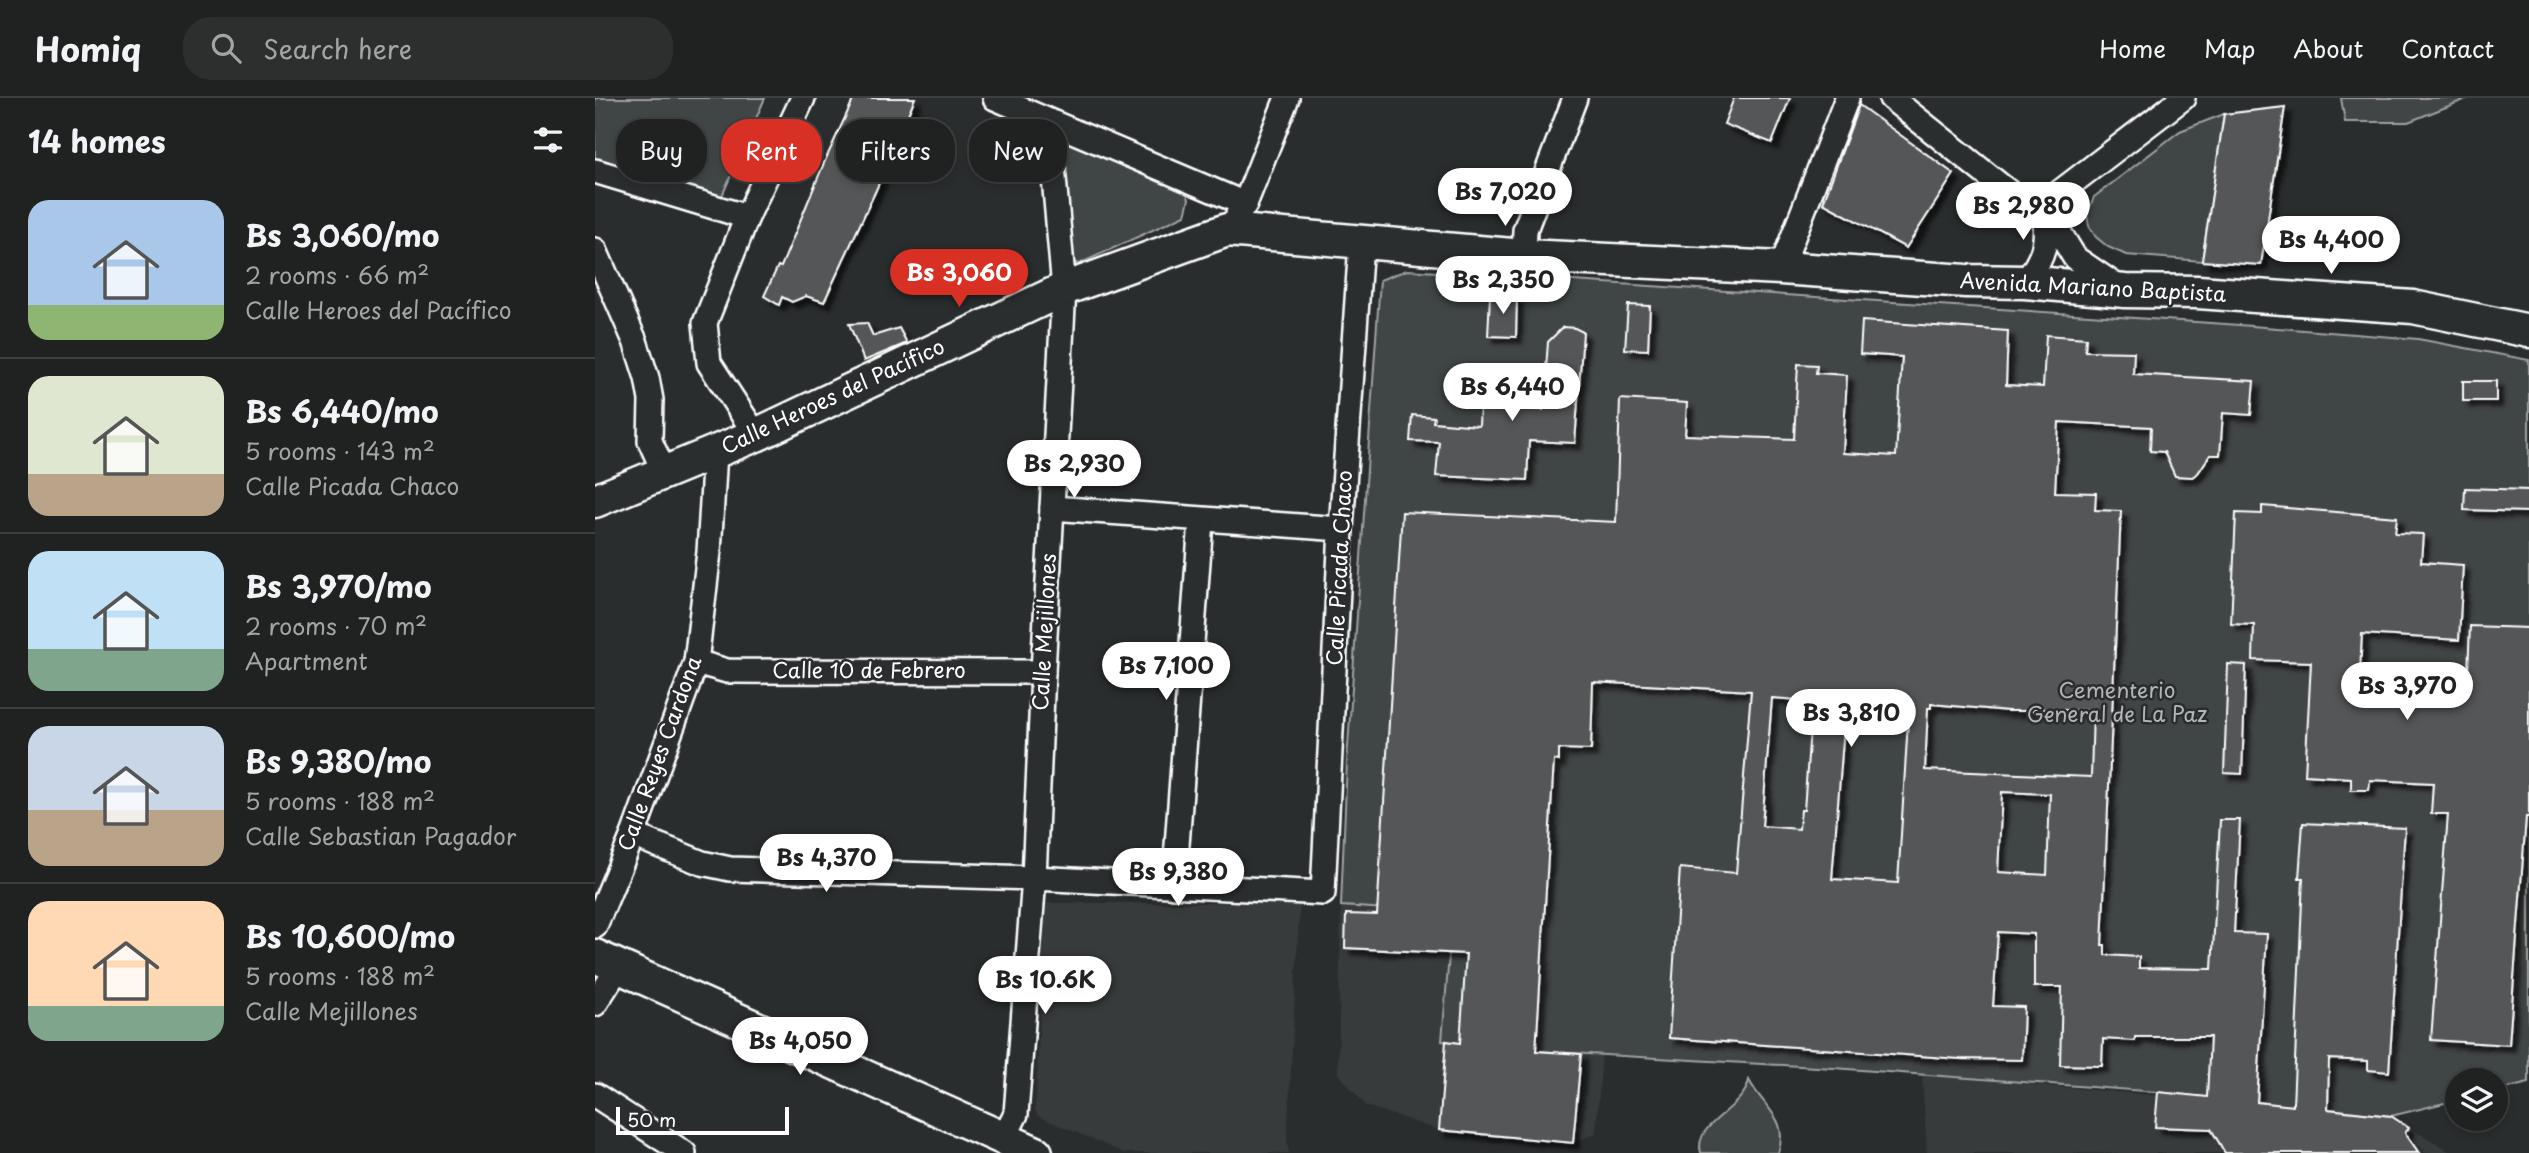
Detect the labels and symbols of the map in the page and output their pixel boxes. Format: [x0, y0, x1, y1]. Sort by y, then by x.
pin: Bs 7,020 [1433, 169, 1577, 228]
pin: Bs 2,980 [1951, 183, 2095, 242]
pin: Bs 4,400 [2259, 216, 2403, 276]
pin: Bs 3,060 [887, 250, 1031, 309]
pin: Bs 2,350 [1431, 256, 1575, 316]
street label: Avenida Mariano Baptista [1959, 263, 2227, 309]
street label: Calle Heroes del Pacífico [715, 329, 949, 461]
pin: Bs 6,440 [1440, 364, 1584, 423]
pin: Bs 2,930 [1002, 440, 1146, 500]
street label: Calle Picada Chaco [1317, 469, 1359, 666]
street label: Calle Mejillones [1023, 552, 1063, 711]
pin: Bs 7,100 [1094, 642, 1238, 702]
street label: Calle Reyes Cardona [608, 651, 708, 855]
street label: Calle 10 de Febrero [772, 653, 966, 685]
pin: Bs 3,970 [2335, 662, 2479, 722]
park label: Cementerio General de La Paz [2027, 673, 2207, 729]
pin: Bs 3,810 [1779, 690, 1923, 749]
pin: Bs 4,370 [754, 834, 898, 894]
pin: Bs 9,380 [1106, 848, 1250, 908]
pin: Bs 10.6K [973, 956, 1117, 1016]
pin: Bs 4,050 [728, 1018, 872, 1077]
scale bar [616, 1104, 789, 1136]

